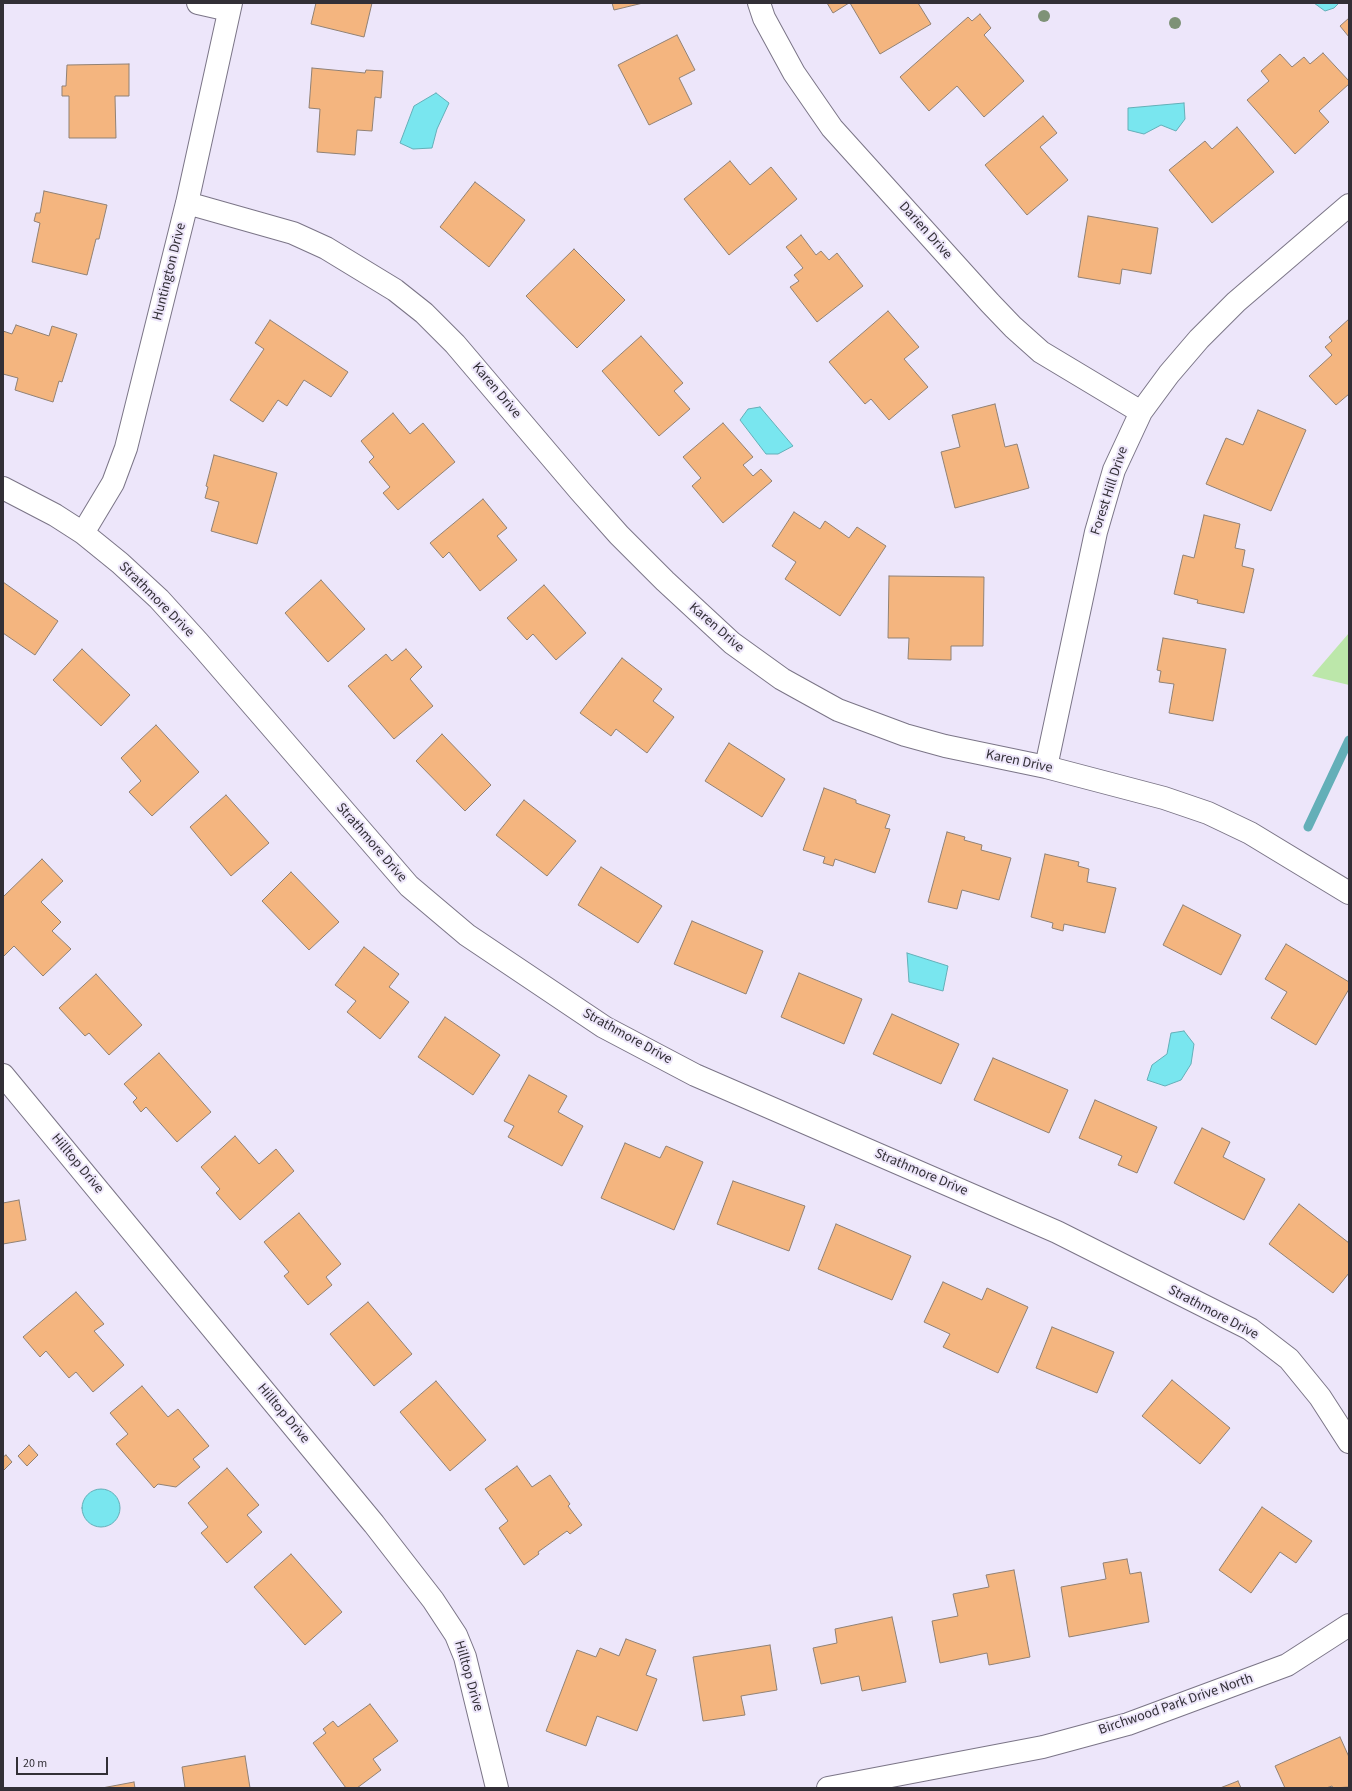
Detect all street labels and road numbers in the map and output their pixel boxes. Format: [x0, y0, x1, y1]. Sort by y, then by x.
street label: Darien Drive [895, 199, 955, 263]
street label: Huntington Drive [150, 221, 190, 323]
street label: Karen Drive [468, 360, 524, 422]
street label: Forest Hill Drive [1088, 445, 1132, 537]
street label: Strathmore Drive [115, 559, 197, 641]
street label: Karen Drive [685, 599, 747, 657]
street label: Karen Drive [984, 747, 1054, 777]
street label: Strathmore Drive [332, 800, 410, 886]
street label: Strathmore Drive [579, 1006, 675, 1068]
street label: Hilltop Drive [47, 1131, 107, 1197]
street label: Strathmore Drive [872, 1146, 970, 1200]
street label: Strathmore Drive [1165, 1282, 1261, 1344]
street label: Hilltop Drive [253, 1381, 313, 1447]
street label: Hilltop Drive [450, 1639, 486, 1713]
street label: Birchwood Park Drive North [1097, 1671, 1255, 1739]

